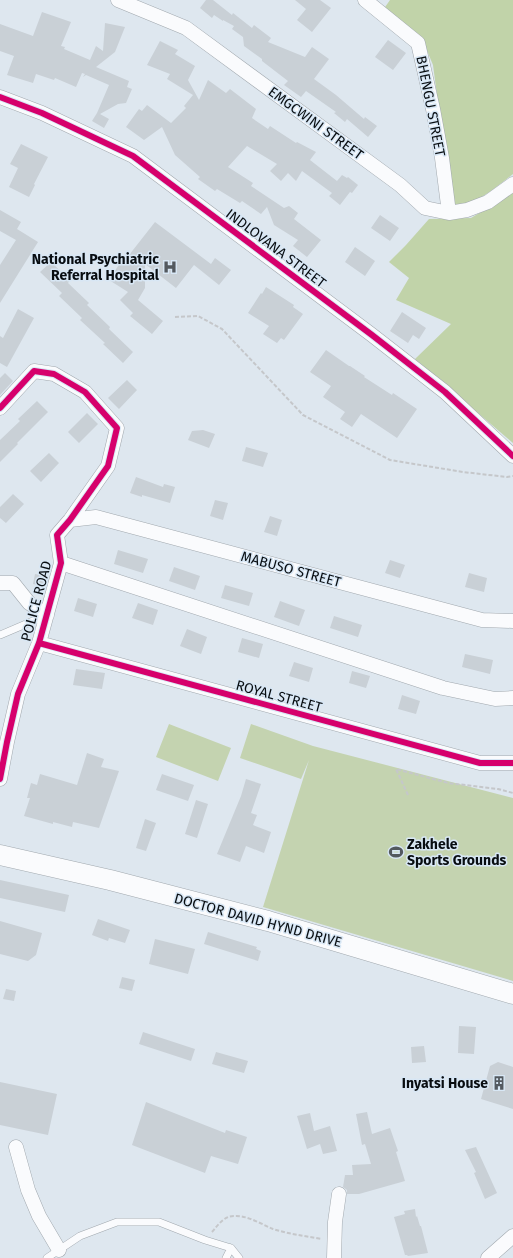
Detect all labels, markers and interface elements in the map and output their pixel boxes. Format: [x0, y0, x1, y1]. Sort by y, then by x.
street label: BHENGU STREET [412, 54, 449, 159]
street label: EMGCWINI STREET [265, 83, 367, 164]
street label: INDLOVANA STREET [222, 205, 330, 292]
place label: National Psychiatric Referral Hospital [32, 251, 160, 284]
hospital icon: National Psychiatric Referral Hospital [162, 259, 178, 275]
street label: MABUSO STREET [239, 548, 343, 591]
street label: POLICE ROAD [18, 559, 55, 643]
street label: ROYAL STREET [234, 677, 325, 716]
place label: Zakhele Sports Grounds [407, 836, 507, 869]
sports icon: Zakhele Sports Grounds [388, 844, 404, 860]
street label: DOCTOR DAVID HYND DRIVE [172, 890, 344, 951]
place label: Inyatsi House [402, 1075, 488, 1092]
building icon: Inyatsi House [491, 1075, 507, 1091]

